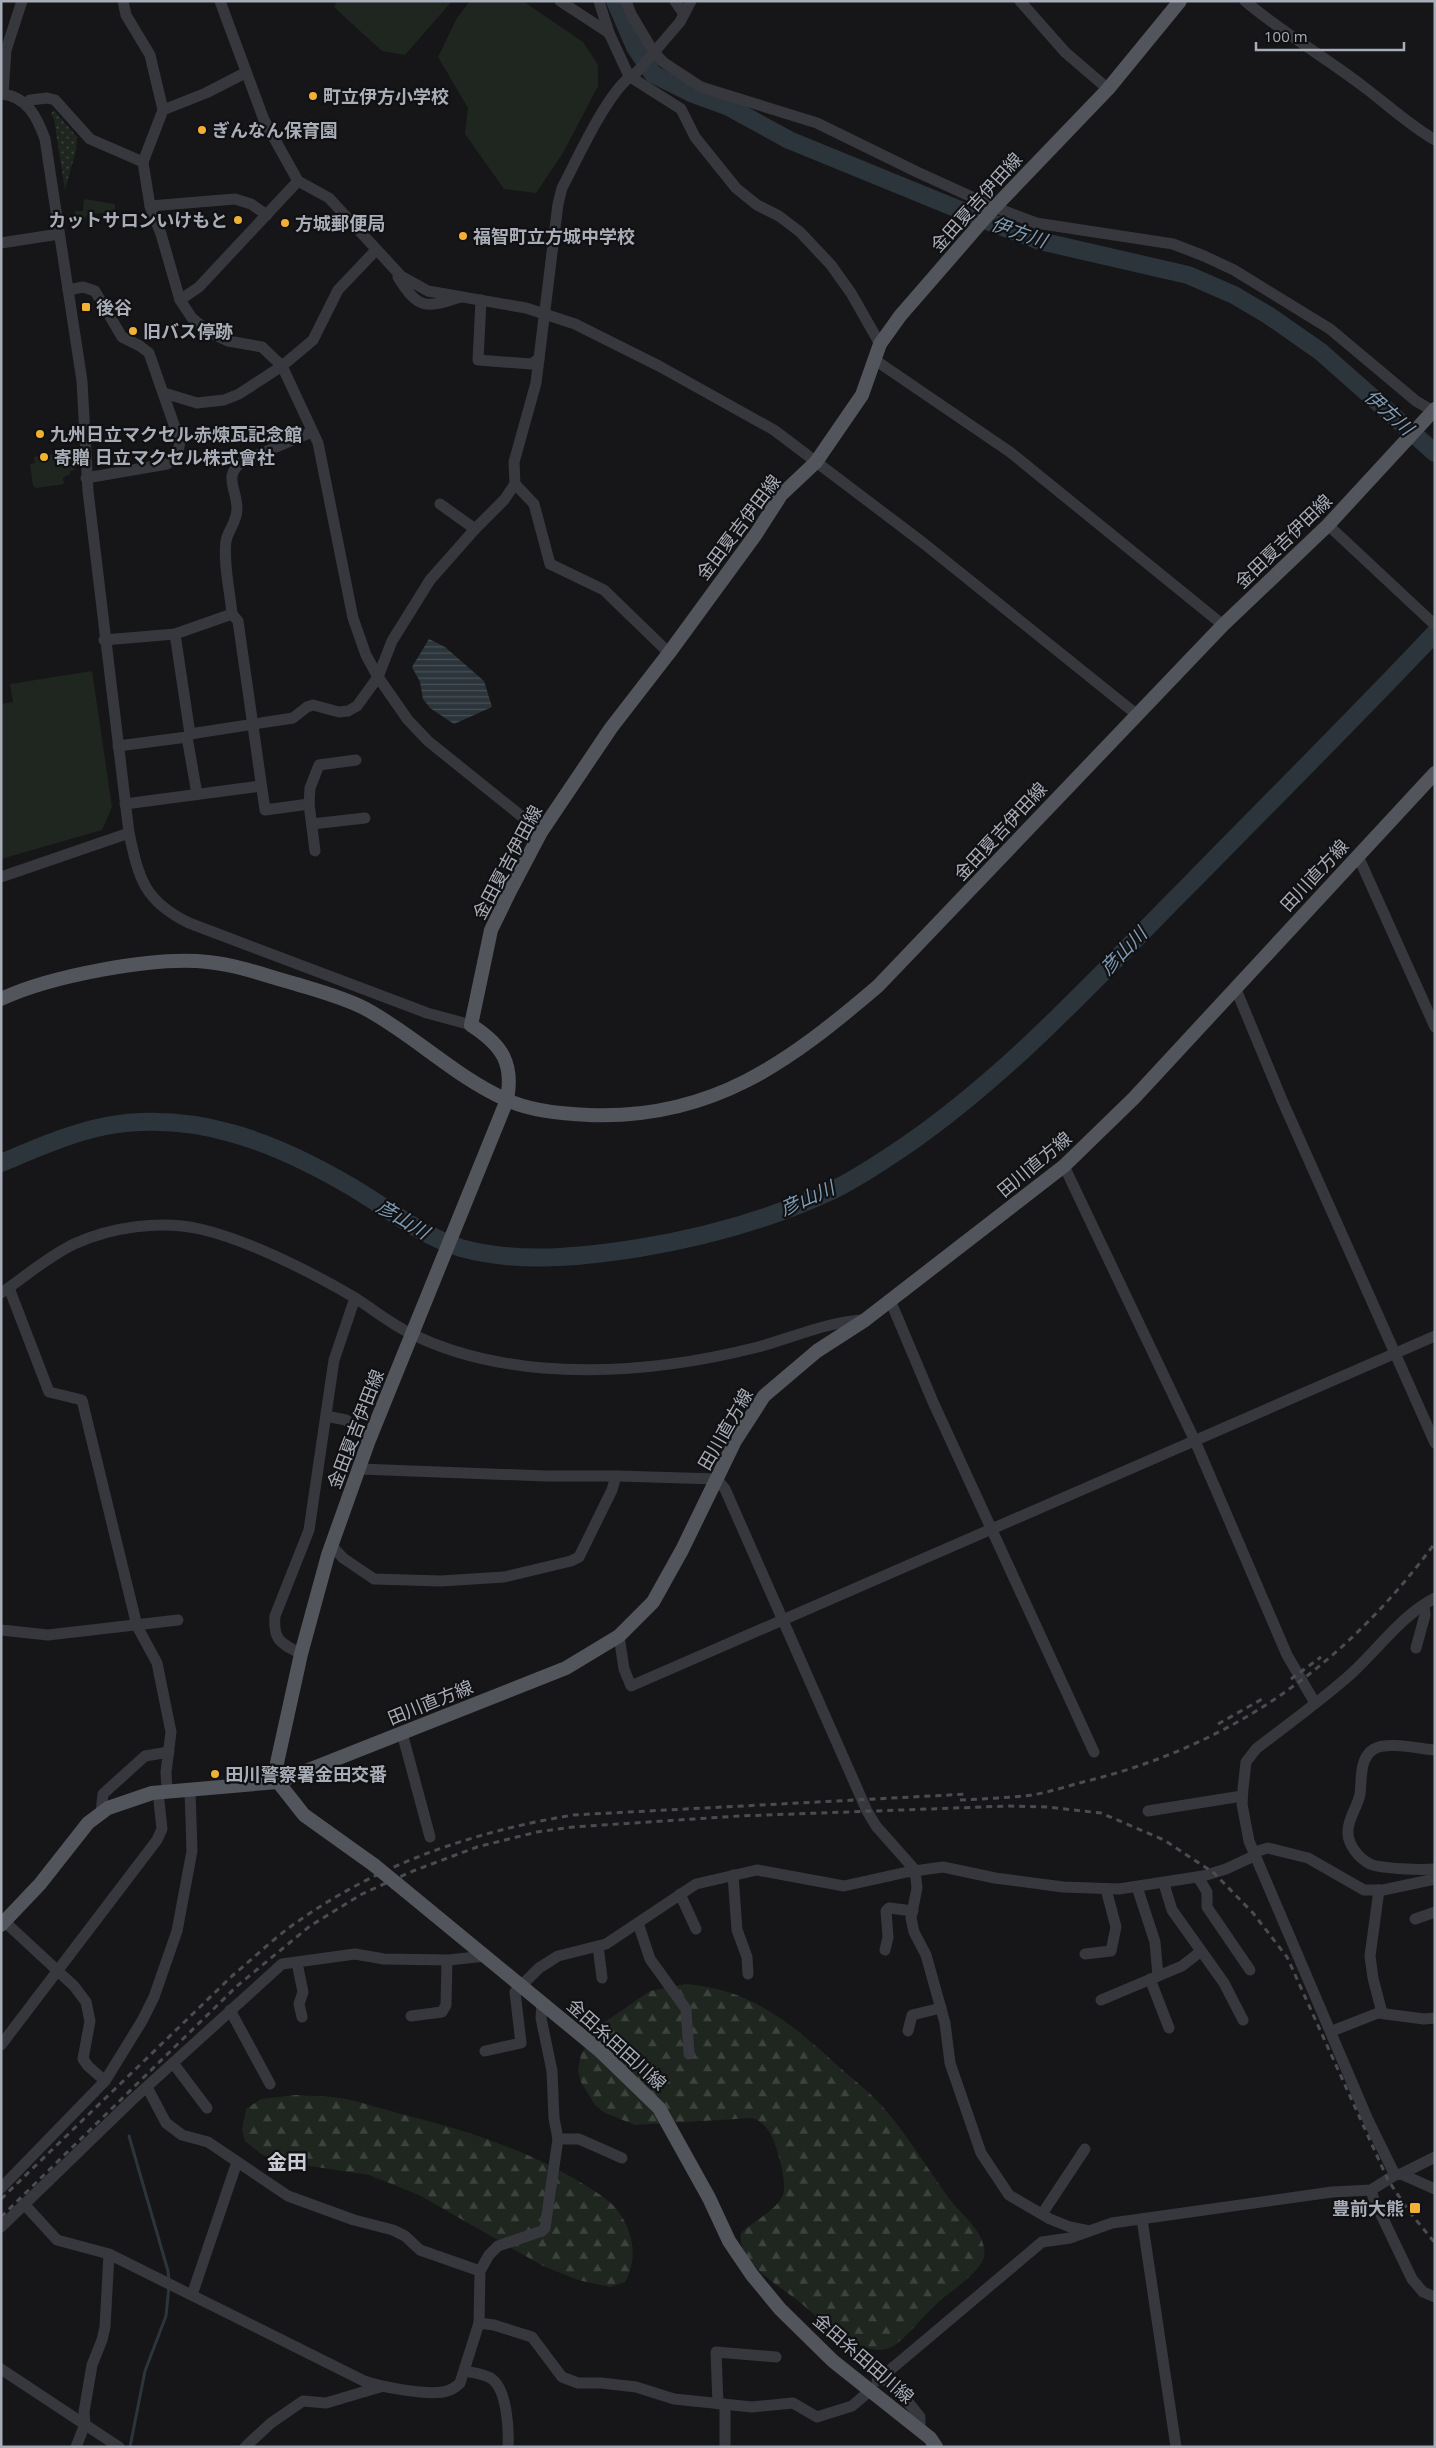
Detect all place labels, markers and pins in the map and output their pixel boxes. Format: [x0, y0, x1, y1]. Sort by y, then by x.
place label: 町立伊方小学校 [323, 84, 449, 108]
marker: 町立伊方小学校 [307, 90, 319, 102]
place label: ぎんなん保育園 [212, 118, 338, 142]
marker: ぎんなん保育園 [196, 124, 208, 136]
place label: カットサロンいけもと [48, 208, 228, 232]
place label: 方城郵便局 [295, 211, 385, 235]
marker: カットサロンいけもと [232, 214, 244, 226]
marker: 方城郵便局 [279, 217, 291, 229]
place label: 福智町立方城中学校 [473, 224, 635, 248]
marker: 福智町立方城中学校 [457, 230, 469, 242]
place label: 後谷 [96, 295, 132, 319]
marker: 後谷 [80, 301, 92, 313]
place label: 旧バス停跡 [143, 319, 233, 343]
marker: 旧バス停跡 [127, 325, 139, 337]
place label: 九州日立マクセル赤煉瓦記念館 [50, 422, 302, 446]
marker: 九州日立マクセル赤煉瓦記念館 [34, 428, 46, 440]
place label: 寄贈 日立マクセル株式會社 [54, 445, 275, 469]
marker: 寄贈 日立マクセル株式會社 [38, 451, 50, 463]
place label: 田川警察署金田交番 [225, 1762, 387, 1786]
marker: 田川警察署金田交番 [209, 1768, 221, 1780]
place label: 豊前大熊 [1332, 2196, 1404, 2220]
marker: 豊前大熊 [1408, 2201, 1422, 2215]

